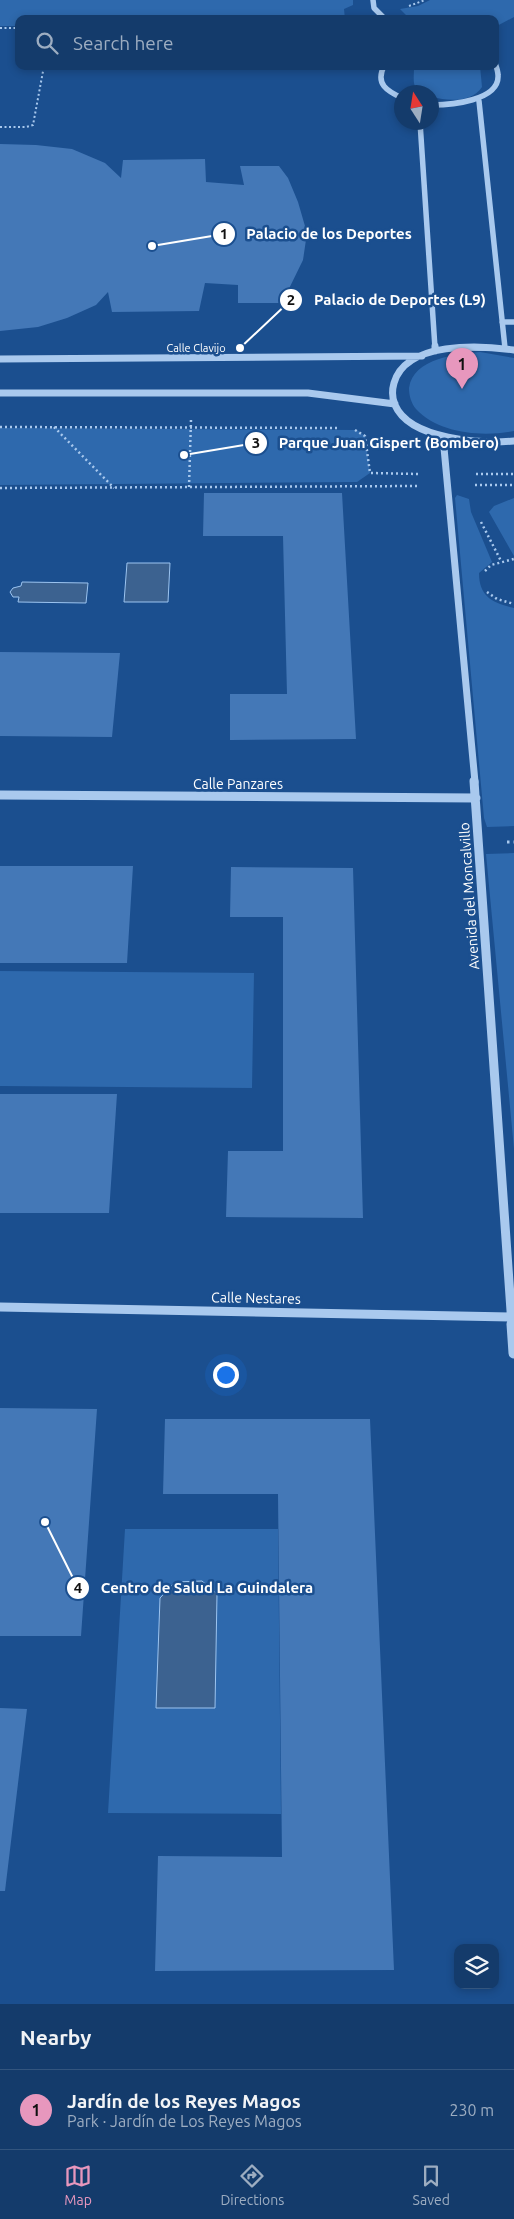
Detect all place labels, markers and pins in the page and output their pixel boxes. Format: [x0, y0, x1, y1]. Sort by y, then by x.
callout: Palacio de los Deportes [211, 219, 422, 249]
callout: Palacio de Deportes (L9) [279, 285, 496, 315]
pin: 1 [446, 348, 478, 389]
callout: Parque Juan Gispert (Bombero) [243, 428, 509, 458]
callout: Centro de Salud La Guindalera [65, 1573, 323, 1603]

